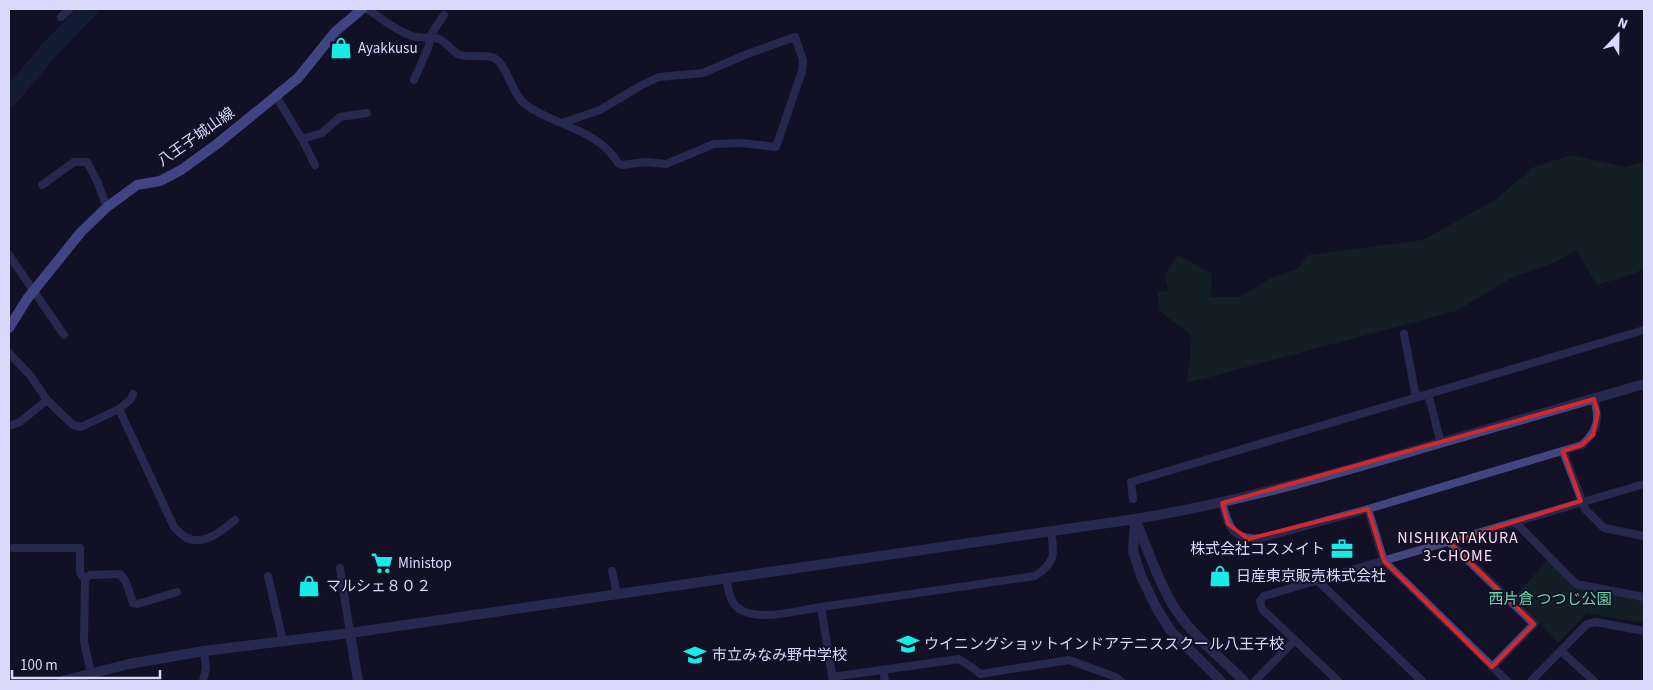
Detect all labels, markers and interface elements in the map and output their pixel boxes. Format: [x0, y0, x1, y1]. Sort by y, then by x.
north arrow [1593, 10, 1643, 60]
text: N [1614, 13, 1631, 35]
shop icon: Ayakkusu [328, 35, 354, 61]
place label: Ayakkusu [358, 38, 418, 59]
street label: 八王子城山線 [153, 103, 239, 171]
district label: NISHIKATAKURA 3-CHOME [1397, 527, 1519, 567]
office icon: 株式会社コスメイト [1329, 536, 1355, 562]
place label: 株式会社コスメイト [1190, 539, 1325, 560]
supermarket icon: Ministop [369, 550, 395, 576]
place label: Ministop [398, 553, 452, 574]
shop icon: 日産東京販売株式会社 [1207, 563, 1233, 589]
place label: 日産東京販売株式会社 [1236, 566, 1386, 587]
shop icon: マルシェ８０２ [296, 573, 322, 599]
place label: マルシェ８０２ [326, 576, 431, 597]
park label: 西片倉 つつじ公園 [1488, 589, 1612, 610]
school or university icon: ウイニングショットインドアテニススクール八王子校 [895, 631, 921, 657]
place label: ウイニングショットインドアテニススクール八王子校 [924, 634, 1284, 655]
school or university icon: 市立みなみ野中学校 [682, 642, 708, 668]
place label: 市立みなみ野中学校 [712, 645, 847, 666]
scale bar [12, 648, 160, 680]
text: 100 m [20, 655, 58, 676]

